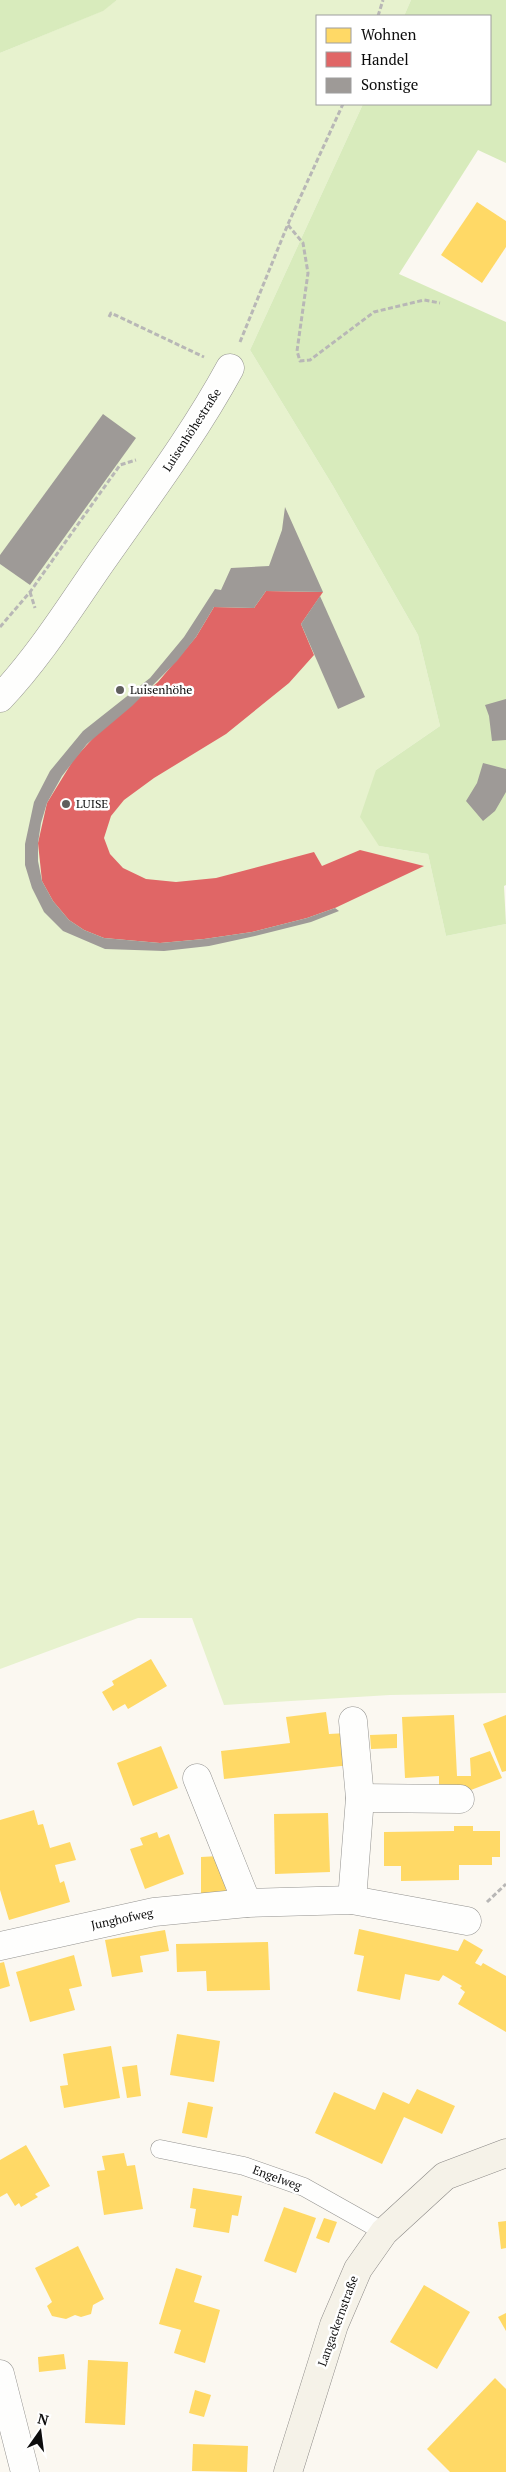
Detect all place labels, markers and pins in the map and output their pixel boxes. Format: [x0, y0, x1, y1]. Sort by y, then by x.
place label: Luisenhöhe [130, 682, 192, 697]
marker: Luisenhöhe [114, 684, 126, 696]
place label: LUISE [76, 796, 108, 811]
marker: LUISE [60, 798, 72, 810]

